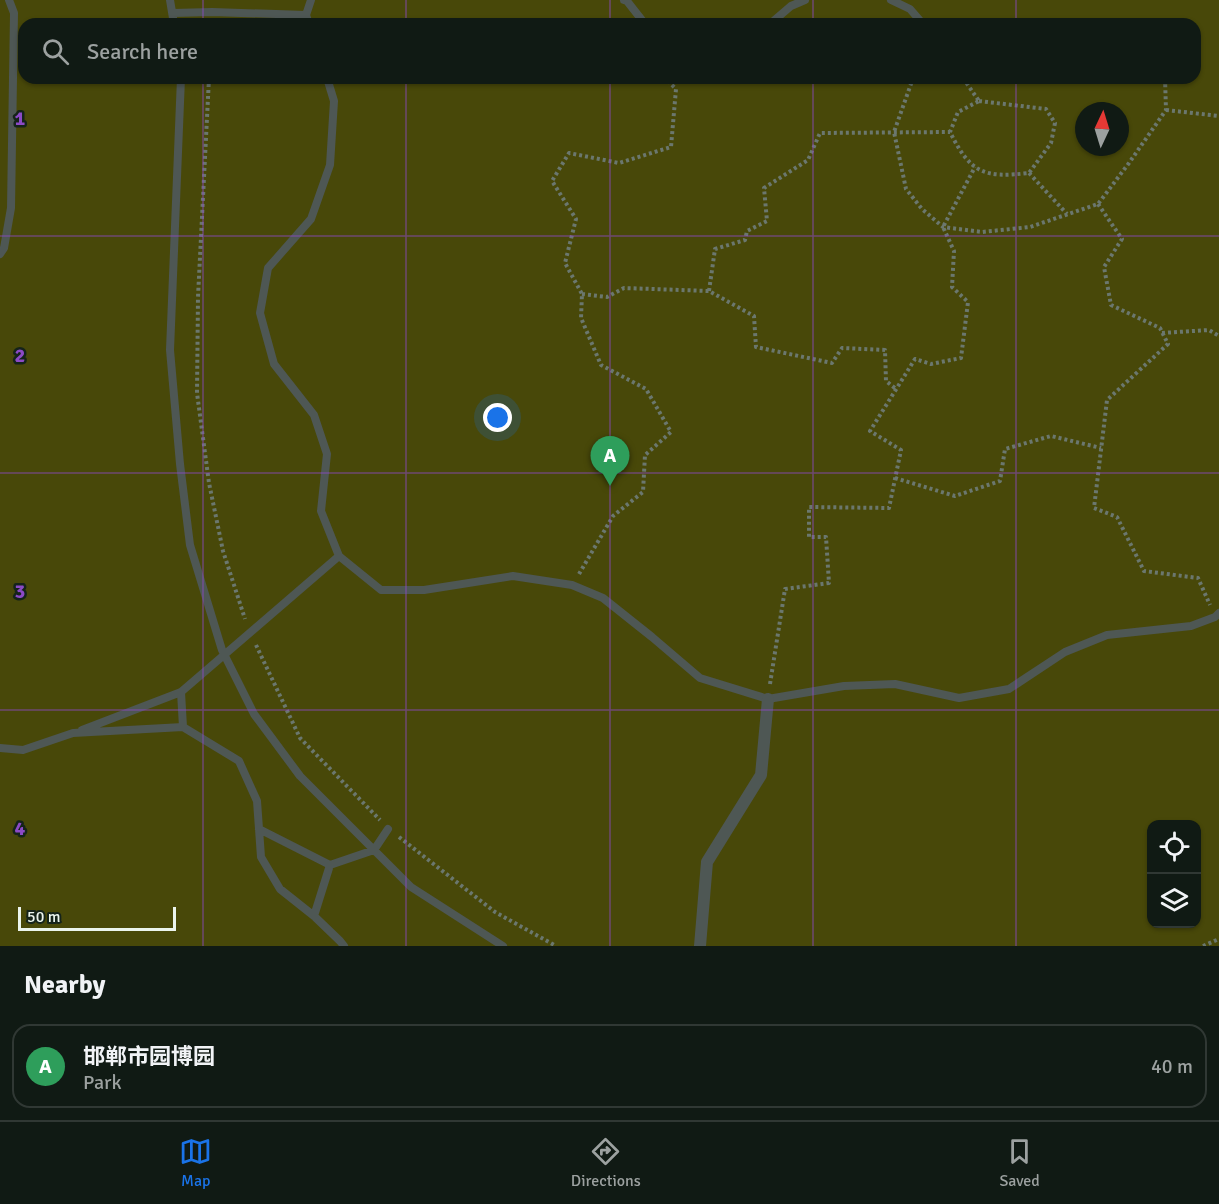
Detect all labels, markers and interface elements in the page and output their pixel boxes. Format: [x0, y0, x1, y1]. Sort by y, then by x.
search box [18, 18, 1201, 84]
icon: search [39, 35, 72, 68]
text: Search here [87, 38, 198, 65]
north arrow [1075, 102, 1129, 156]
text: 1 [15, 106, 26, 131]
text: 2 [15, 343, 25, 368]
your location [483, 403, 512, 432]
pin: A [590, 436, 630, 486]
text: 3 [15, 579, 25, 604]
text: 4 [15, 816, 26, 841]
map controls [1147, 820, 1201, 928]
button: locate [1147, 820, 1201, 874]
button: layers [1147, 874, 1201, 928]
scale bar [18, 904, 176, 932]
text: 50 m [27, 907, 61, 927]
text: Nearby [24, 969, 105, 1001]
text: 邯郸市园博园 [83, 1043, 215, 1070]
text: A [39, 1054, 52, 1079]
text: 40 m [1151, 1054, 1193, 1079]
text: Park [83, 1070, 121, 1095]
tab: Map [179, 1135, 212, 1191]
tab: Directions [571, 1135, 641, 1191]
tab: Saved [999, 1135, 1040, 1191]

